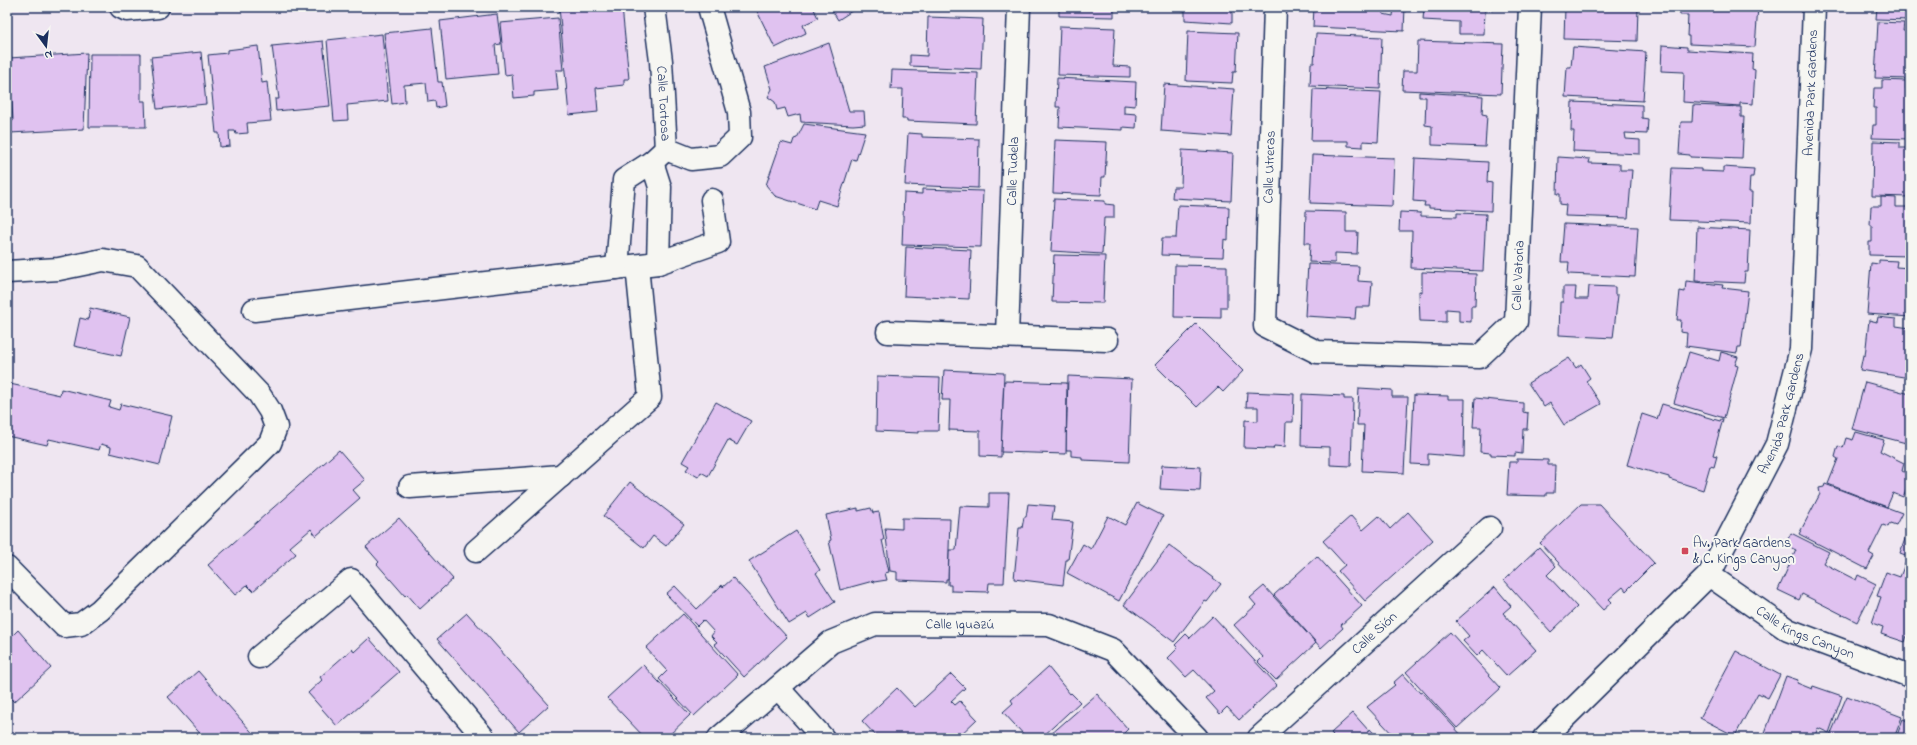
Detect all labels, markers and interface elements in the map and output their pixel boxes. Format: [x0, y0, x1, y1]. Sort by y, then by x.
north arrow [26, 26, 66, 66]
street label: Avenida Park Gardens [1798, 29, 1824, 156]
text: N [43, 46, 54, 63]
street label: Calle Tortosa [651, 65, 676, 142]
street label: Calle Utreras [1258, 130, 1282, 204]
street label: Calle Tudela [1001, 136, 1025, 206]
street label: Calle Vatoria [1506, 240, 1530, 311]
street label: Avenida Park Gardens [1753, 350, 1810, 478]
place label: Av. Park Gardens & C. Kings Canyon [1693, 533, 1795, 571]
marker: Av. Park Gardens & C. Kings Canyon [1680, 546, 1690, 556]
street label: Calle Kings Canyon [1752, 600, 1858, 665]
street label: Calle Sión [1347, 607, 1402, 659]
street label: Calle Iguazú [926, 614, 994, 636]

